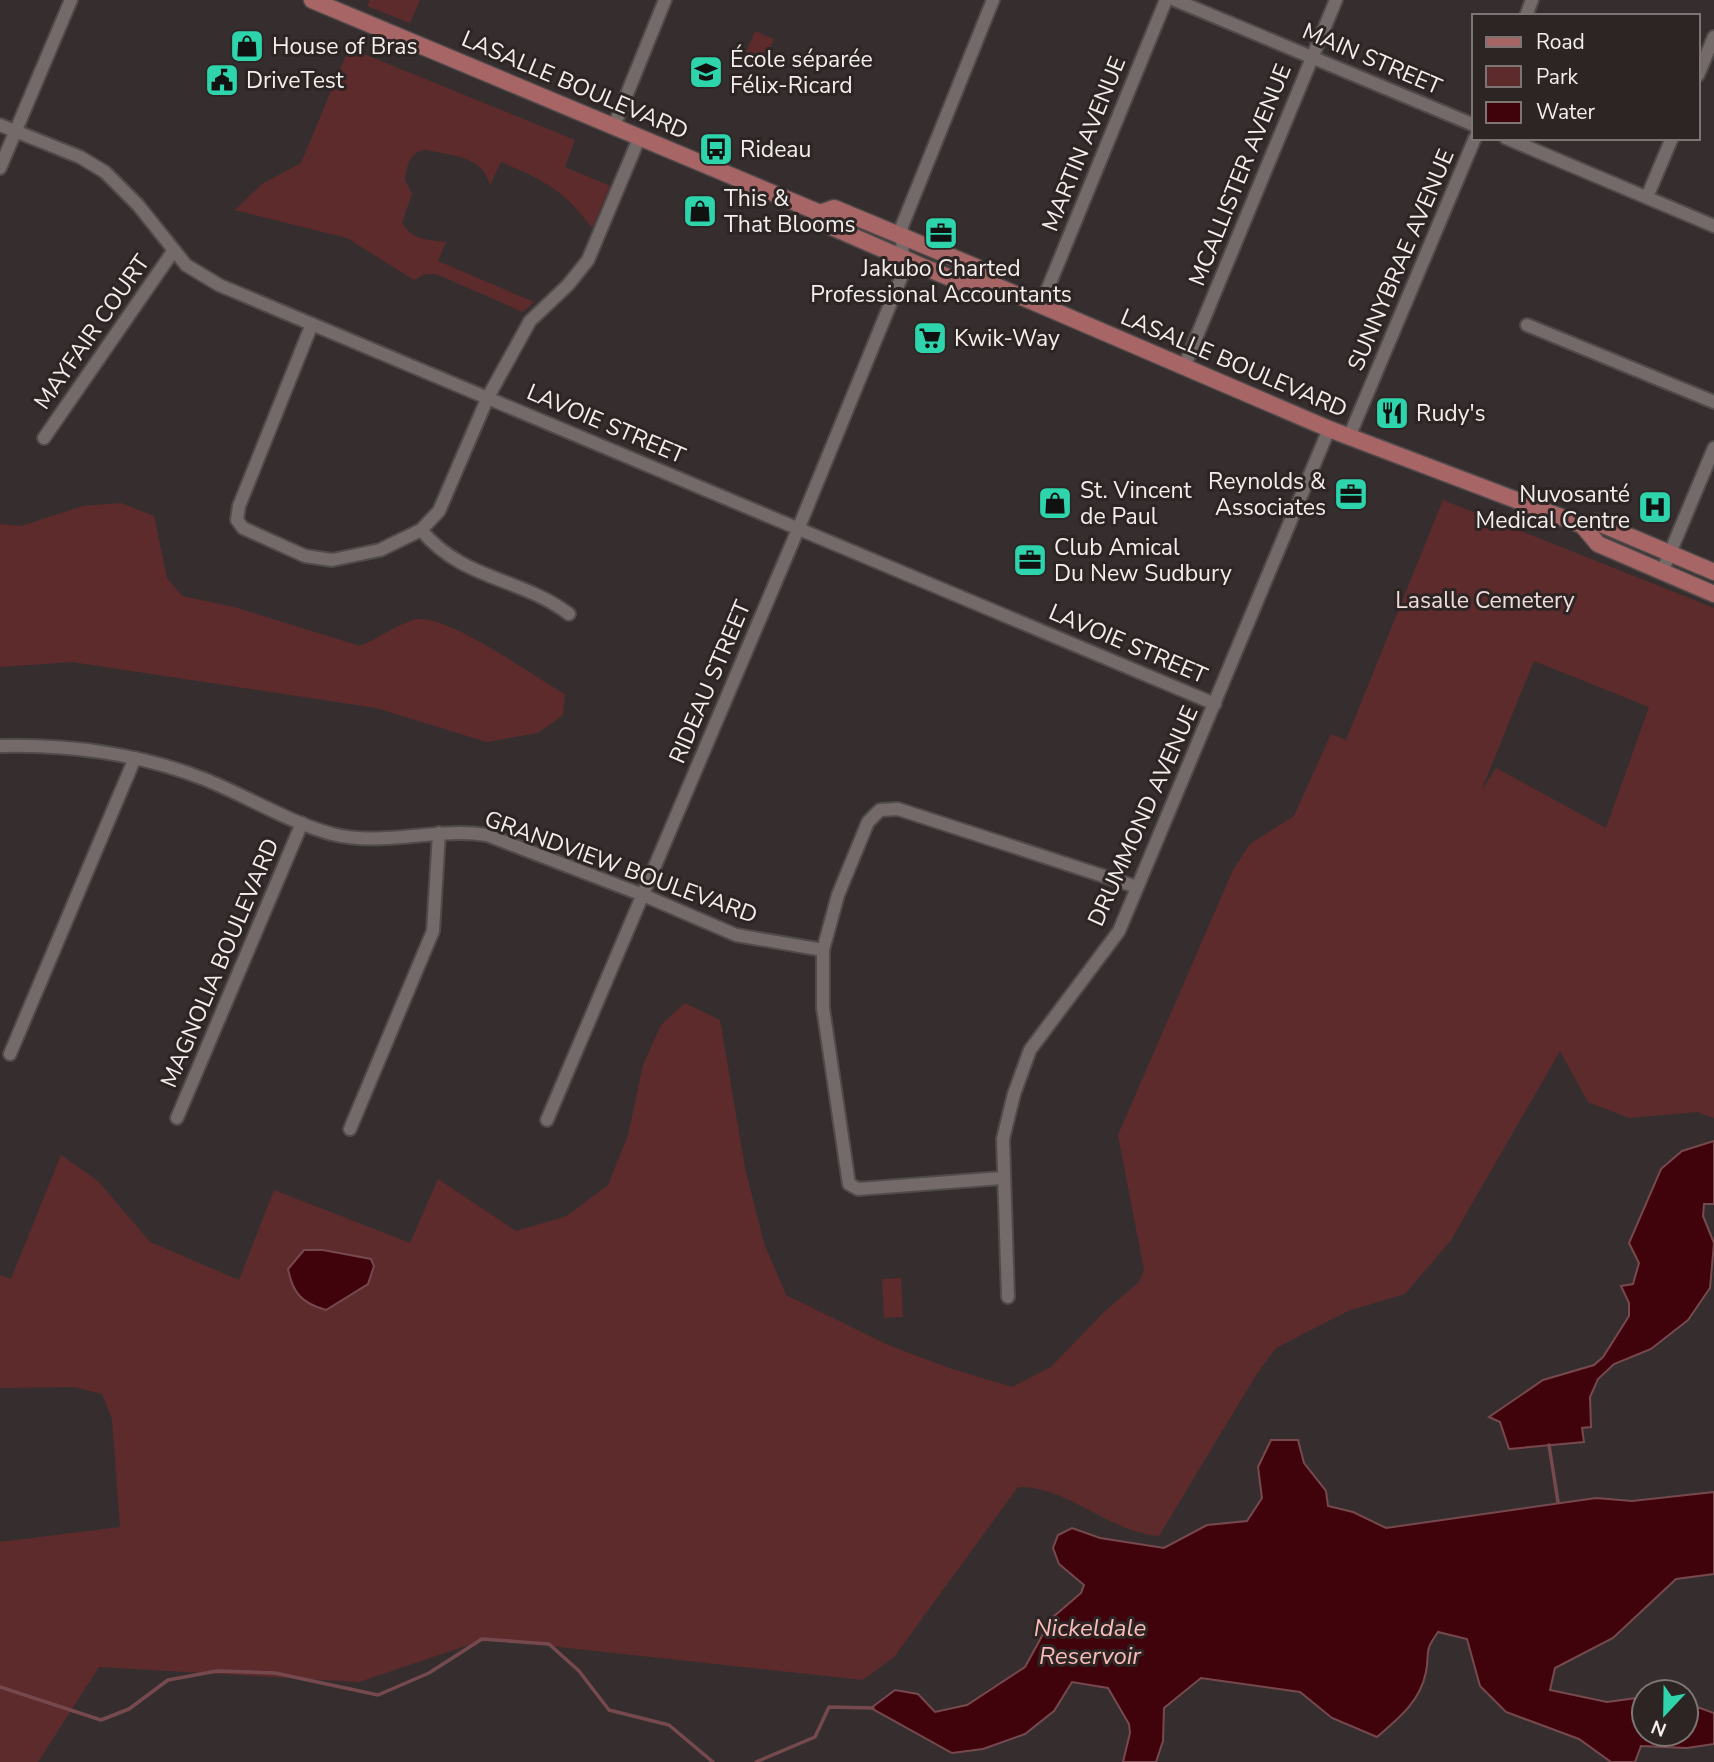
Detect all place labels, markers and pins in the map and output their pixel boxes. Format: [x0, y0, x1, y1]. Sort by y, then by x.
shop icon: House of Bras [228, 27, 266, 65]
place label: House of Bras [272, 31, 418, 62]
place label: École séparée Félix-Ricard [730, 44, 873, 101]
school or university icon: École séparée Félix-Ricard [687, 53, 725, 91]
public building icon: DriveTest [203, 61, 241, 99]
place label: DriveTest [246, 65, 345, 96]
bus stop icon: Rideau [697, 130, 735, 168]
place label: Rideau [740, 134, 811, 165]
place label: This & That Blooms [724, 183, 856, 240]
shop icon: This & That Blooms [681, 192, 719, 230]
office icon: Jakubo Charted Professional Accountants [922, 214, 960, 252]
place label: Jakubo Charted Professional Accountants [810, 253, 1072, 310]
supermarket icon: Kwik-Way [911, 319, 949, 357]
place label: Kwik-Way [954, 323, 1060, 354]
restaurant icon: Rudy's [1373, 394, 1411, 432]
place label: Rudy's [1416, 398, 1486, 429]
place label: Reynolds & Associates [1208, 466, 1326, 523]
place label: St. Vincent de Paul [1080, 475, 1193, 532]
office icon: Reynolds & Associates [1332, 475, 1370, 513]
place label: Nuvosanté Medical Centre [1476, 479, 1630, 536]
shop icon: St. Vincent de Paul [1036, 484, 1074, 522]
hospital icon: Nuvosanté Medical Centre [1636, 488, 1674, 526]
place label: Club Amical Du New Sudbury [1054, 532, 1232, 589]
office icon: Club Amical Du New Sudbury [1011, 541, 1049, 579]

